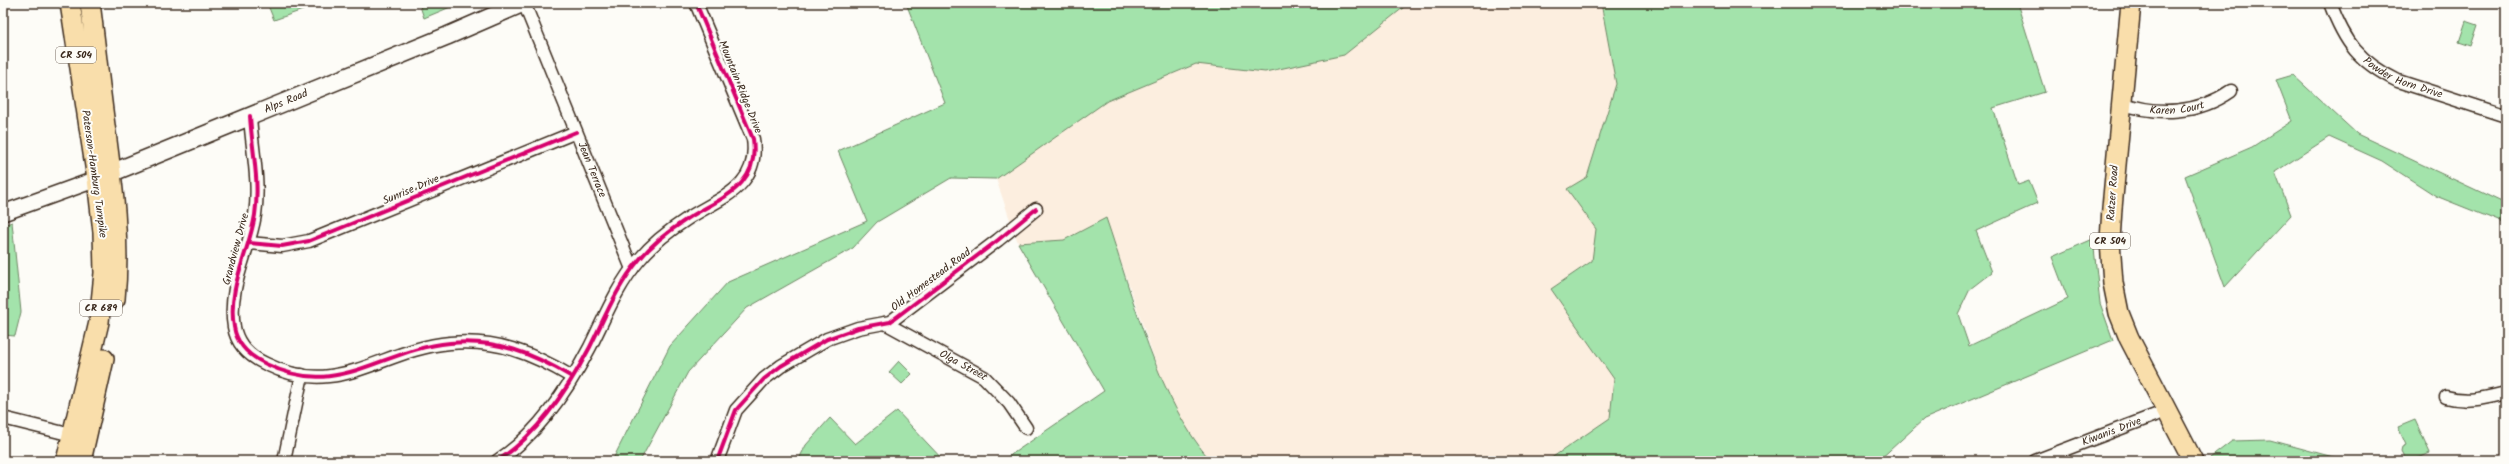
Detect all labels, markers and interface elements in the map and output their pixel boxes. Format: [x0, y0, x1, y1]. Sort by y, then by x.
street label: Mountain Ridge Drive [713, 38, 767, 136]
road number: CR 504 [56, 47, 96, 63]
street label: Powder Horn Drive [2359, 53, 2445, 104]
street label: Alps Road [261, 84, 311, 119]
street label: Karen Court [2148, 96, 2208, 120]
street label: Paterson-Hamburg Turnpike [76, 109, 112, 239]
street label: Jean Terrace [572, 139, 611, 200]
street label: Ratzer Road [2102, 164, 2124, 221]
street label: Sunrise Drive [380, 170, 442, 210]
street label: Grandview Drive [218, 211, 254, 287]
road number: CR 504 [2090, 233, 2130, 249]
street label: Old Homestead Road [887, 243, 975, 316]
road number: CR 689 [80, 300, 122, 316]
street label: Olga Street [936, 345, 993, 385]
street label: Kiwanis Drive [2079, 412, 2144, 451]

